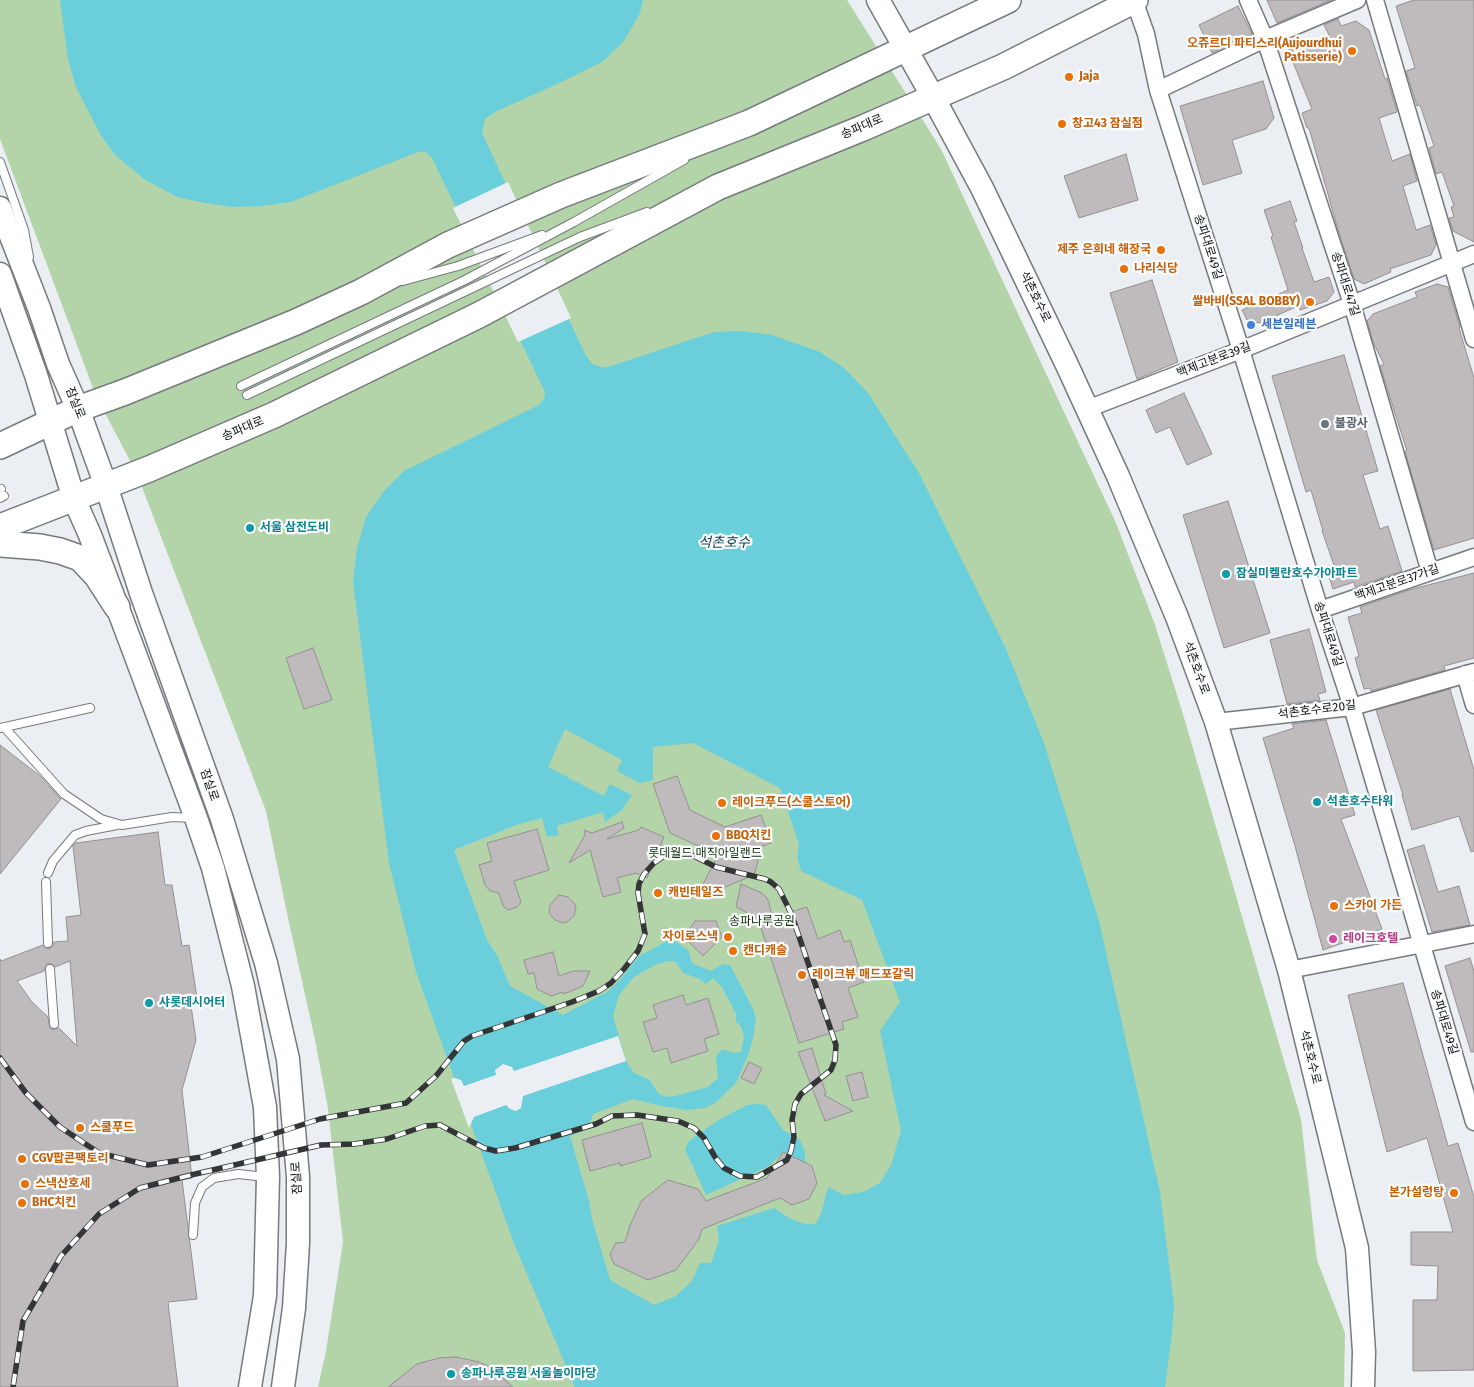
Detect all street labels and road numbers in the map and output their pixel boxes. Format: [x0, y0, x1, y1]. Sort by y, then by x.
street label: 송파대로 [839, 112, 885, 142]
street label: 송파대로49길 [1191, 213, 1225, 281]
street label: 송파대로47길 [1328, 250, 1362, 318]
street label: 석촌호수로 [1016, 269, 1054, 325]
street label: 백제고분로39길 [1175, 339, 1253, 381]
street label: 잠실로 [62, 385, 88, 421]
street label: 송파대로 [220, 414, 266, 444]
street label: 백제고분로37가길 [1353, 562, 1441, 604]
street label: 송파대로49길 [1311, 600, 1345, 668]
street label: 석촌호수로 [1180, 640, 1212, 696]
street label: 석촌호수로20길 [1277, 698, 1357, 722]
street label: 잠실로 [197, 767, 221, 803]
street label: 송파대로49길 [1427, 988, 1461, 1056]
street label: 석촌호수로 [1296, 1028, 1324, 1086]
street label: 잠실로 [289, 1161, 305, 1195]

